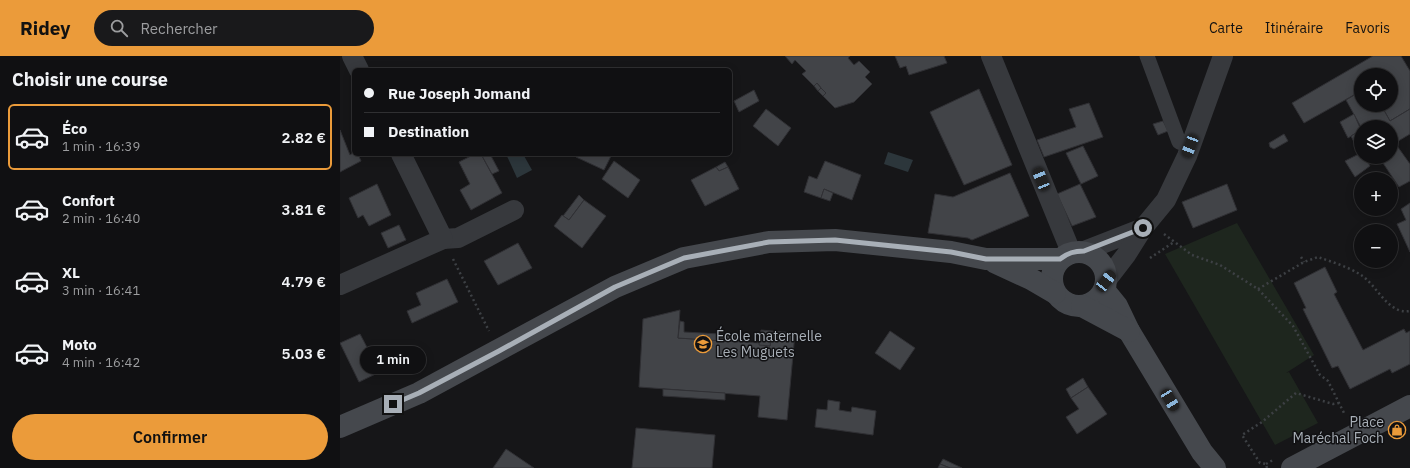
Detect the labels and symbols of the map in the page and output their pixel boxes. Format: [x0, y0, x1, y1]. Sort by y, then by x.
car [1180, 133, 1200, 159]
car [1031, 166, 1051, 192]
route start [1134, 219, 1152, 237]
car [1094, 268, 1118, 294]
place label: École maternelle Les Muguets [716, 326, 822, 361]
school or university icon: École maternelle Les Muguets [693, 334, 713, 354]
callout: 1 min [360, 346, 426, 374]
car [1159, 387, 1181, 413]
route end [384, 395, 402, 413]
place label: Place Maréchal Foch [1293, 413, 1384, 447]
shop icon: Place Maréchal Foch [1387, 420, 1407, 440]

